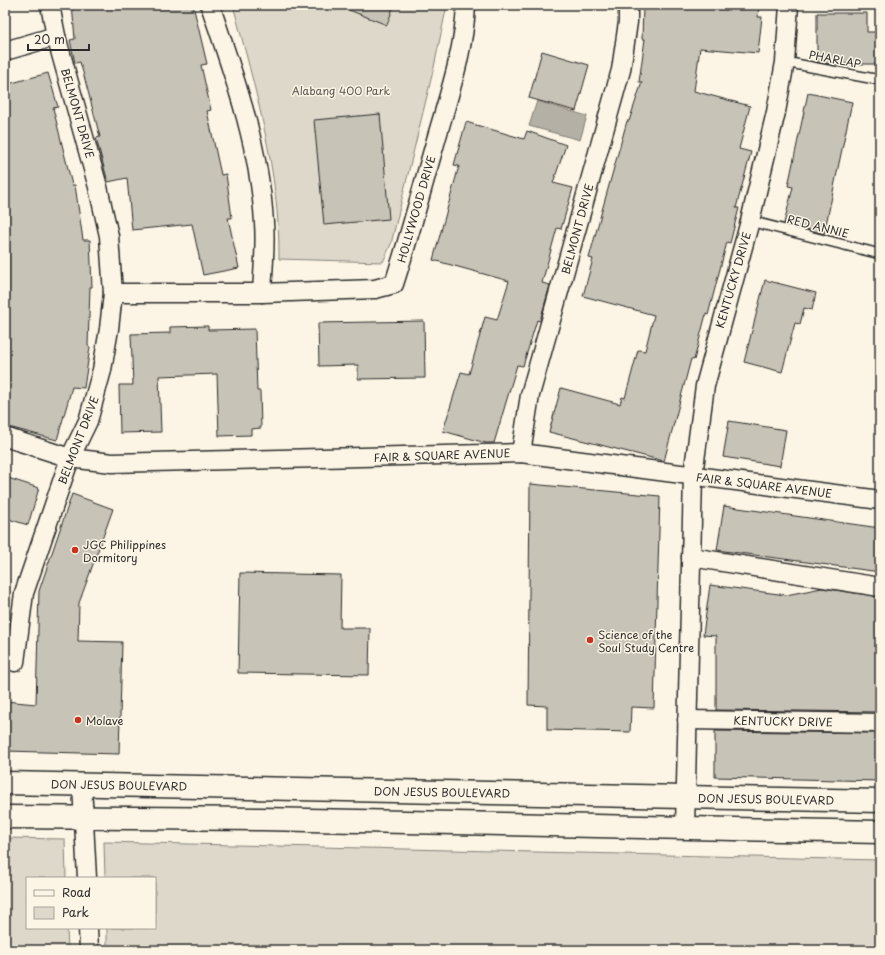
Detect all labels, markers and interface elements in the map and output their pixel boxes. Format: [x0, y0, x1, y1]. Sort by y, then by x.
scale bar [28, 26, 89, 52]
text: 20 m [34, 30, 65, 48]
street label: PHARLAP [807, 46, 863, 72]
street label: BELMONT DRIVE [57, 66, 99, 160]
park label: Alabang 400 Park [292, 82, 391, 99]
street label: HOLLYWOOD DRIVE [393, 153, 439, 265]
street label: BELMONT DRIVE [557, 182, 597, 276]
street label: RED ANNIE [785, 210, 851, 242]
street label: KENTUCKY DRIVE [711, 230, 755, 330]
street label: BELMONT DRIVE [53, 393, 103, 487]
street label: FAIR & SQUARE AVENUE [373, 444, 511, 466]
street label: FAIR & SQUARE AVENUE [695, 468, 833, 502]
place label: JGC Philippines Dormitory [83, 536, 166, 566]
marker: JGC Philippines Dormitory [70, 545, 80, 555]
place label: Science of the Soul Study Centre [598, 626, 694, 656]
marker: Science of the Soul Study Centre [585, 635, 595, 645]
place label: Molave [86, 712, 124, 729]
street label: KENTUCKY DRIVE [733, 712, 833, 730]
marker: Molave [73, 715, 83, 725]
street label: DON JESUS BOULEVARD [51, 775, 187, 795]
street label: DON JESUS BOULEVARD [374, 782, 510, 802]
street label: DON JESUS BOULEVARD [698, 789, 834, 809]
legend [26, 877, 156, 929]
text: Road [62, 883, 91, 901]
text: Park [62, 903, 89, 921]

